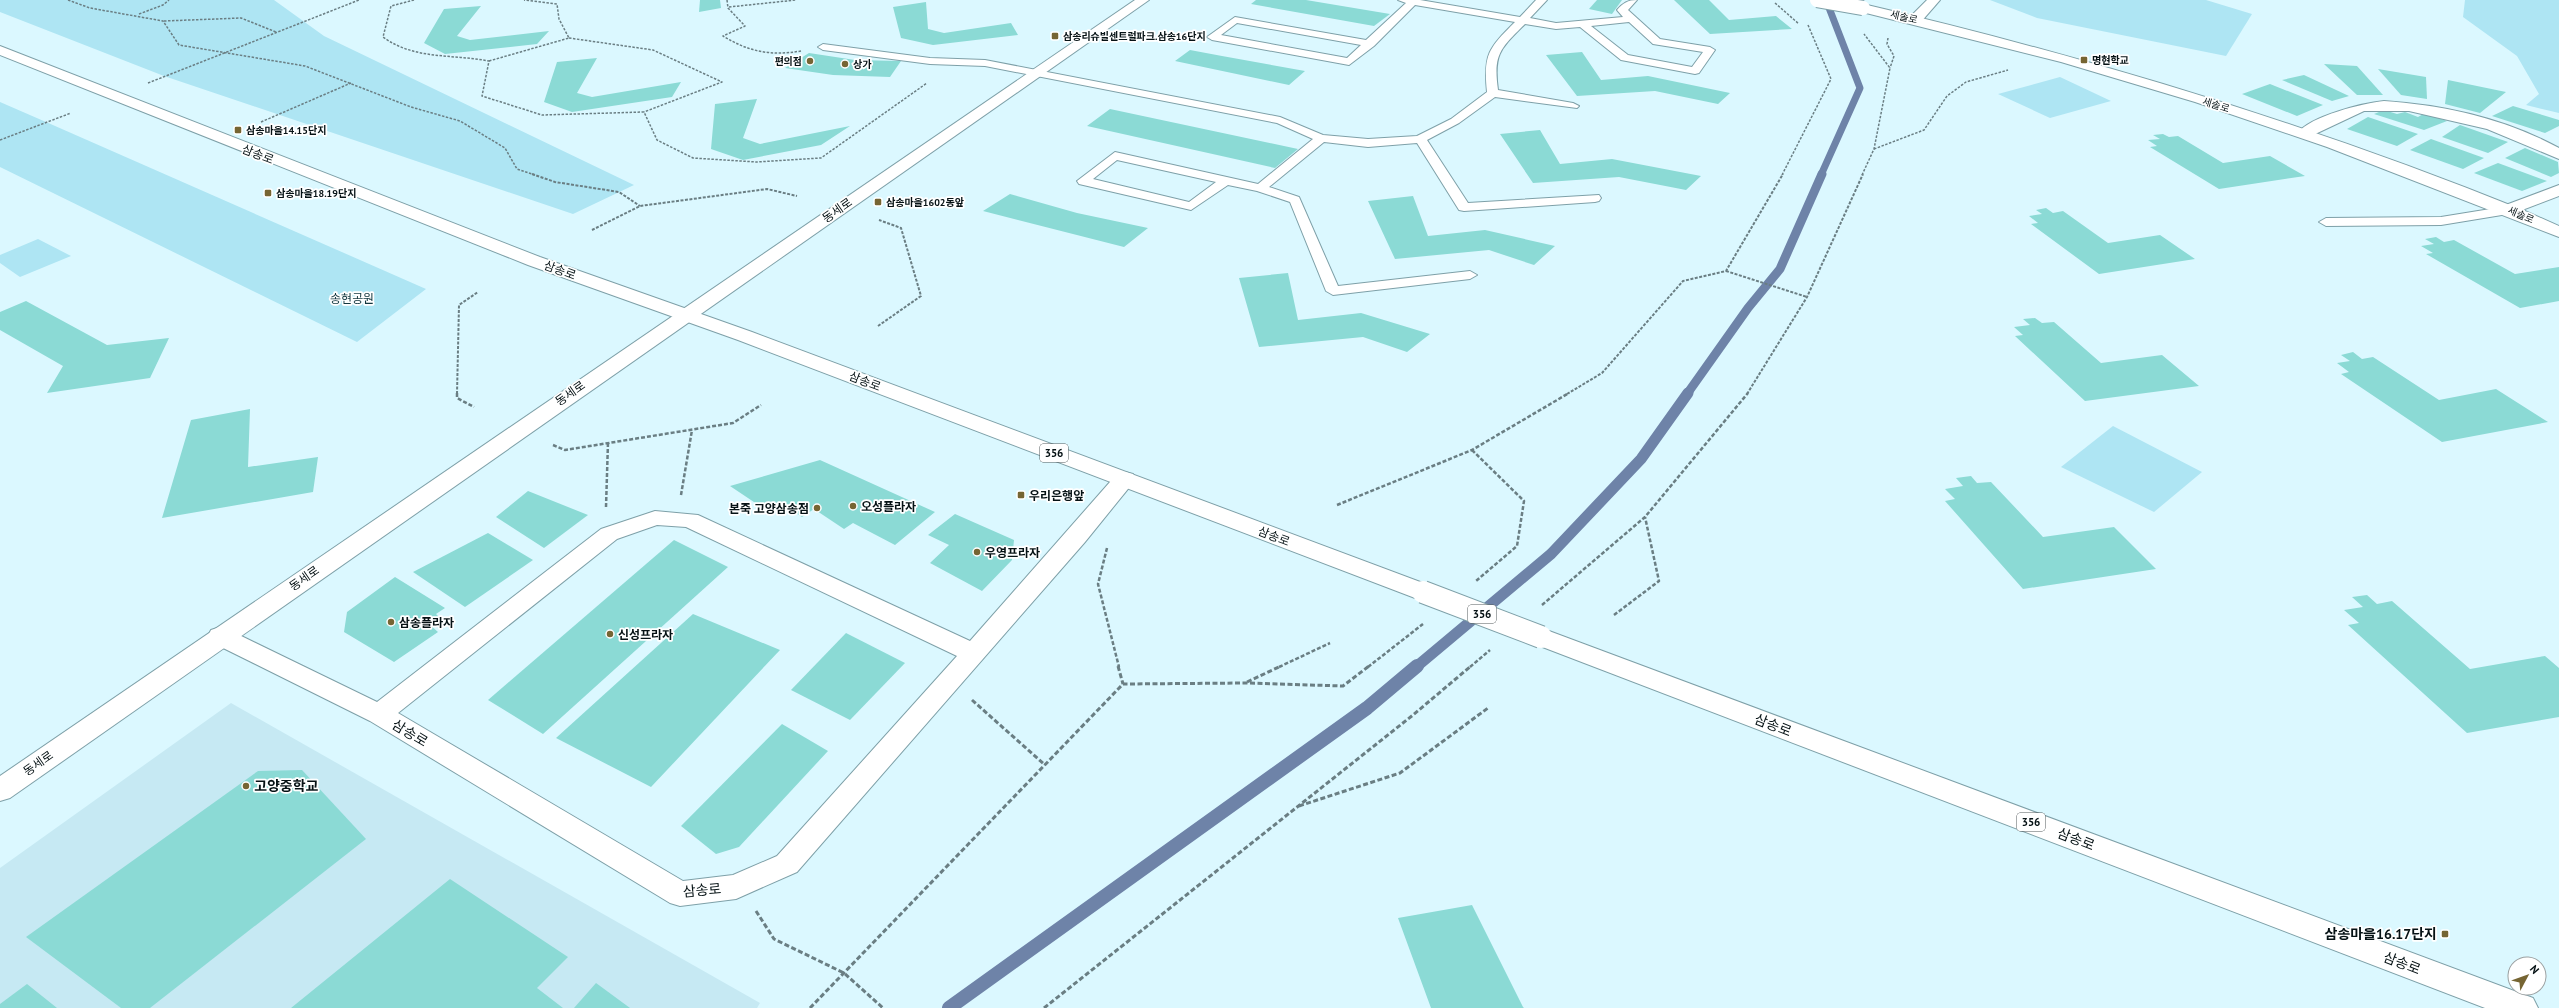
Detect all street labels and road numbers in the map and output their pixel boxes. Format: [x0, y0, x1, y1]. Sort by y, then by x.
street label: 세솔로 [1889, 8, 1919, 26]
street label: 세솔로 [2201, 95, 2231, 115]
street label: 삼송로 [240, 141, 276, 167]
street label: 동세로 [819, 194, 855, 226]
street label: 세솔로 [2506, 204, 2536, 226]
street label: 삼송로 [542, 257, 578, 283]
street label: 삼송로 [847, 368, 883, 394]
street label: 동세로 [552, 377, 588, 409]
road number: 356 [1040, 444, 1068, 462]
street label: 삼송로 [1256, 523, 1292, 549]
street label: 동세로 [286, 562, 322, 594]
road number: 356 [1468, 605, 1496, 623]
street label: 삼송로 [1752, 710, 1794, 740]
street label: 삼송로 [389, 715, 431, 751]
street label: 동세로 [20, 747, 56, 779]
road number: 356 [2017, 813, 2045, 831]
street label: 삼송로 [2055, 824, 2097, 854]
street label: 삼송로 [682, 879, 722, 901]
street label: 삼송로 [2381, 948, 2423, 978]

